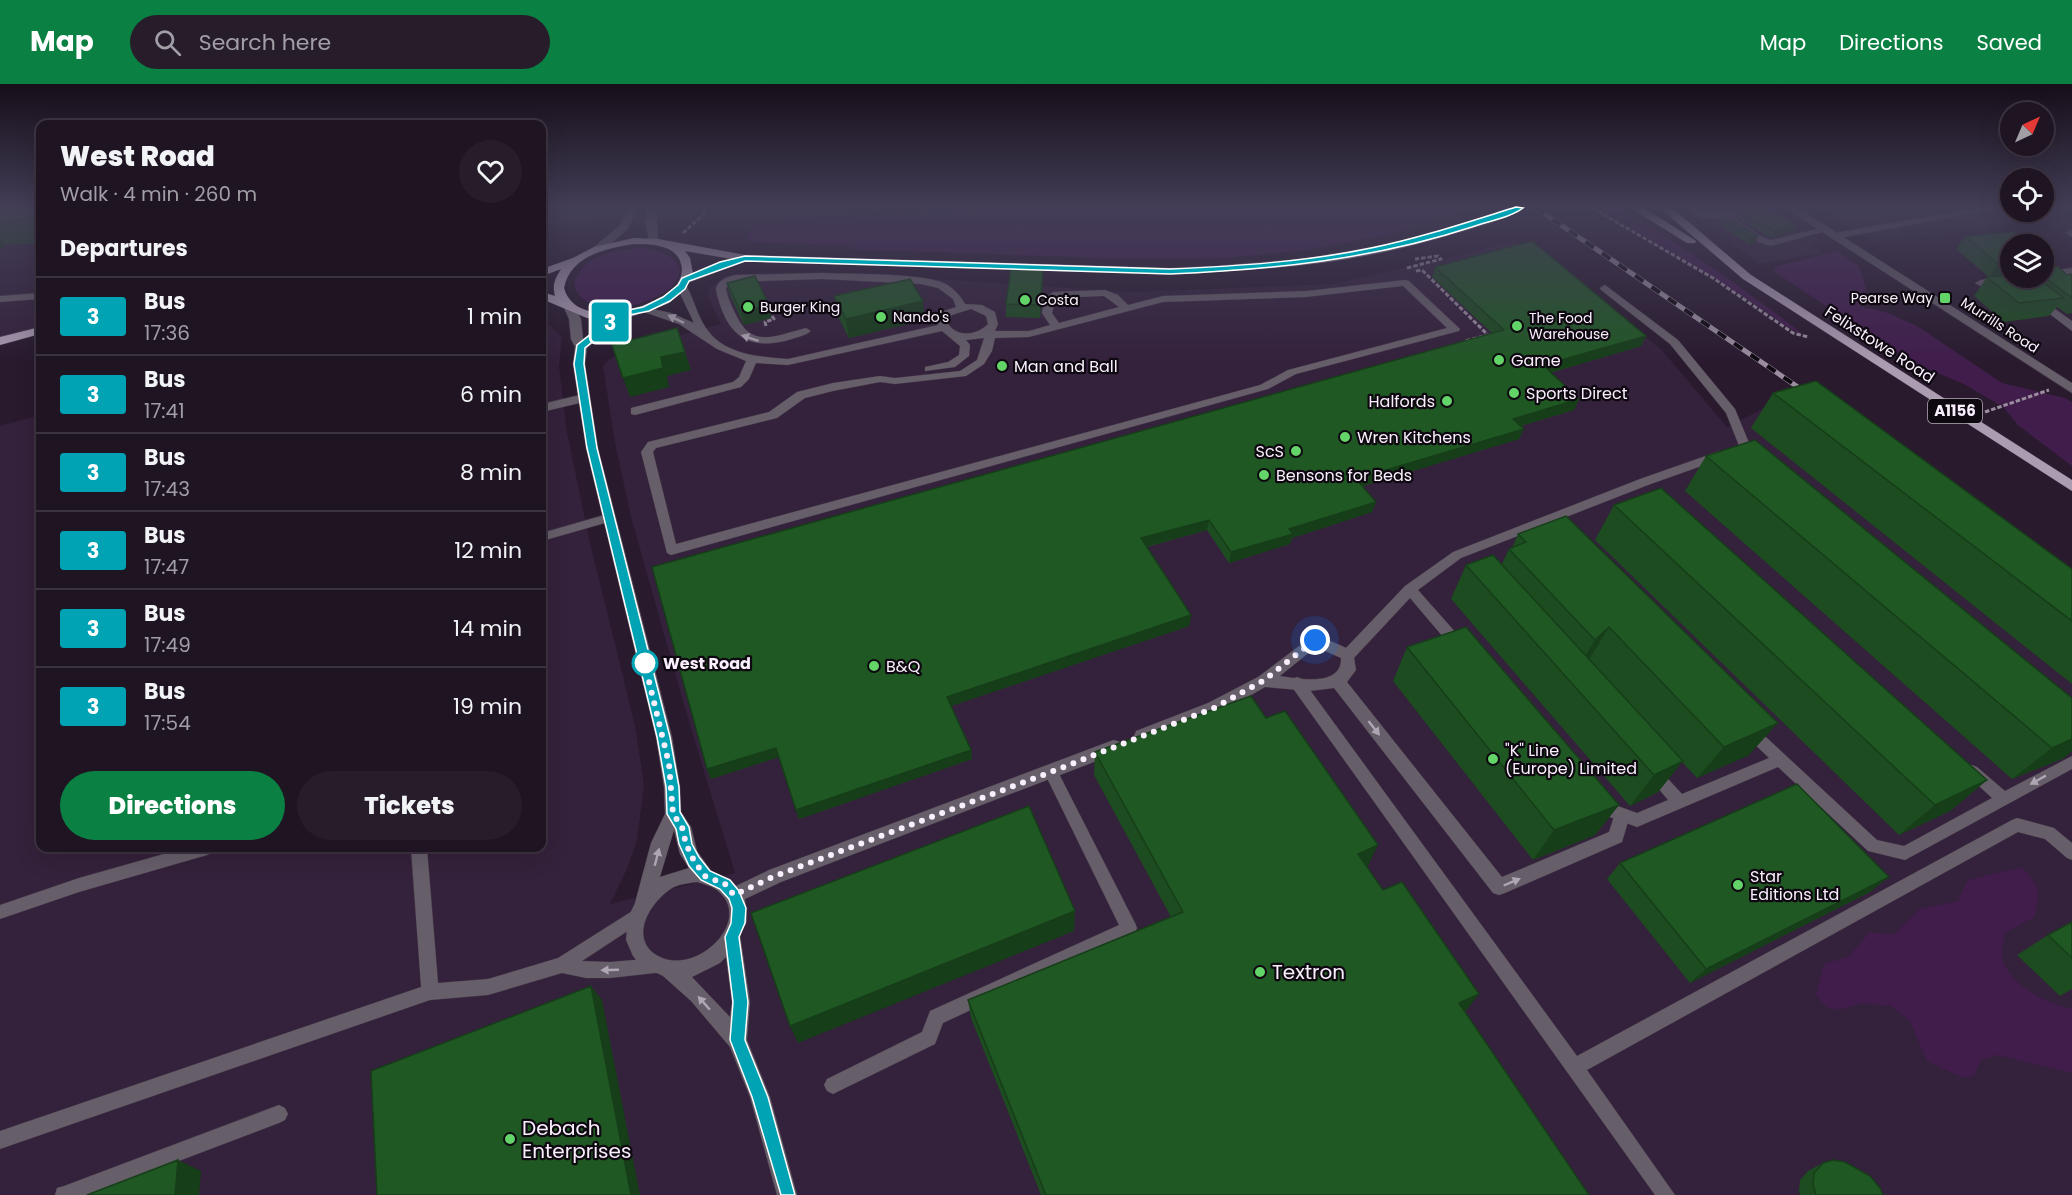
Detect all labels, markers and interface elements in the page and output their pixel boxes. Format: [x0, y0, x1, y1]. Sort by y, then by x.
search box [130, 15, 550, 69]
text: Map [30, 22, 94, 61]
icon: search [151, 26, 184, 59]
text: Search here [199, 27, 331, 58]
text: Map [1760, 28, 1806, 57]
text: Directions [1839, 28, 1943, 57]
text: Saved [1976, 28, 2042, 57]
north arrow [2000, 102, 2054, 156]
map controls [2000, 102, 2054, 288]
text: West Road [60, 137, 215, 176]
button: heart [459, 140, 522, 203]
button: locate [2000, 168, 2054, 222]
text: Walk · 4 min · 260 m [60, 180, 257, 208]
text: Departures [60, 233, 188, 264]
button: layers [2000, 234, 2054, 288]
text: Bus [144, 286, 186, 317]
place label: Pearse Way [1851, 288, 1933, 308]
place label: Costa [1037, 290, 1079, 310]
marker: Pearse Way [1938, 291, 1952, 305]
street label: Murrills Road [1957, 292, 2043, 358]
marker: Costa [1018, 293, 1032, 307]
place label: Burger King [760, 297, 840, 317]
marker: Burger King [741, 300, 755, 314]
street label: Felixstowe Road [1820, 300, 1939, 389]
text: 1 min [467, 301, 522, 332]
text: 3 [87, 302, 99, 331]
line badge: 3 [590, 302, 630, 342]
place label: Nando's [893, 307, 949, 327]
text: 3 [604, 308, 616, 337]
place label: The Food Warehouse [1529, 308, 1609, 344]
marker: Nando's [874, 310, 888, 324]
one-way arrow [667, 314, 684, 323]
text: 17:36 [144, 319, 190, 347]
marker: The Food Warehouse [1510, 319, 1524, 333]
one-way arrow [740, 332, 758, 342]
place label: Game [1511, 349, 1561, 372]
marker: Game [1492, 353, 1506, 367]
place label: Man and Ball [1014, 355, 1118, 378]
marker: Man and Ball [995, 359, 1009, 373]
text: Bus [144, 364, 186, 395]
text: 6 min [460, 379, 522, 410]
text: 3 [87, 380, 99, 409]
place label: Sports Direct [1526, 382, 1628, 405]
marker: Sports Direct [1507, 386, 1521, 400]
place label: Halfords [1369, 390, 1435, 413]
marker: Halfords [1440, 394, 1454, 408]
text: 17:41 [144, 397, 185, 425]
road number: A1156 [1928, 399, 1982, 423]
place label: Wren Kitchens [1357, 426, 1471, 449]
marker: Wren Kitchens [1338, 430, 1352, 444]
place label: ScS [1256, 440, 1284, 463]
text: Bus [144, 442, 186, 473]
marker: ScS [1289, 444, 1303, 458]
text: 8 min [460, 457, 522, 488]
text: 3 [87, 458, 99, 487]
place label: Bensons for Beds [1276, 464, 1412, 487]
marker: Bensons for Beds [1257, 468, 1271, 482]
text: 17:43 [144, 475, 190, 503]
text: Bus [144, 520, 186, 551]
text: 12 min [454, 535, 522, 566]
text: 3 [87, 536, 99, 565]
text: 17:47 [144, 553, 189, 581]
text: Bus [144, 598, 186, 629]
text: 14 min [453, 613, 522, 644]
text: 3 [87, 614, 99, 643]
your location [1300, 625, 1330, 655]
text: 17:49 [144, 631, 191, 659]
marker: West Road [632, 650, 658, 676]
place label: West Road [663, 652, 751, 675]
place label: B&Q [886, 655, 921, 678]
marker: B&Q [867, 659, 881, 673]
text: Bus [144, 676, 186, 707]
text: 19 min [453, 691, 522, 722]
text: 3 [87, 692, 99, 721]
text: 17:54 [144, 709, 191, 737]
one-way arrow [1368, 721, 1380, 736]
place label: "K" Line (Europe) Limited [1505, 739, 1637, 780]
marker: "K" Line (Europe) Limited [1486, 752, 1500, 766]
button: Directions [60, 771, 285, 840]
button: Tickets [297, 771, 522, 840]
one-way arrow [2030, 775, 2046, 786]
one-way arrow [652, 848, 662, 867]
place label: Star Editions Ltd [1750, 865, 1839, 906]
one-way arrow [1503, 876, 1521, 886]
marker: Star Editions Ltd [1731, 878, 1745, 892]
place label: Textron [1272, 958, 1345, 986]
one-way arrow [600, 965, 619, 974]
marker: Textron [1253, 965, 1267, 979]
one-way arrow [698, 996, 711, 1011]
place label: Debach Enterprises [522, 1114, 631, 1165]
marker: Debach Enterprises [503, 1132, 517, 1146]

